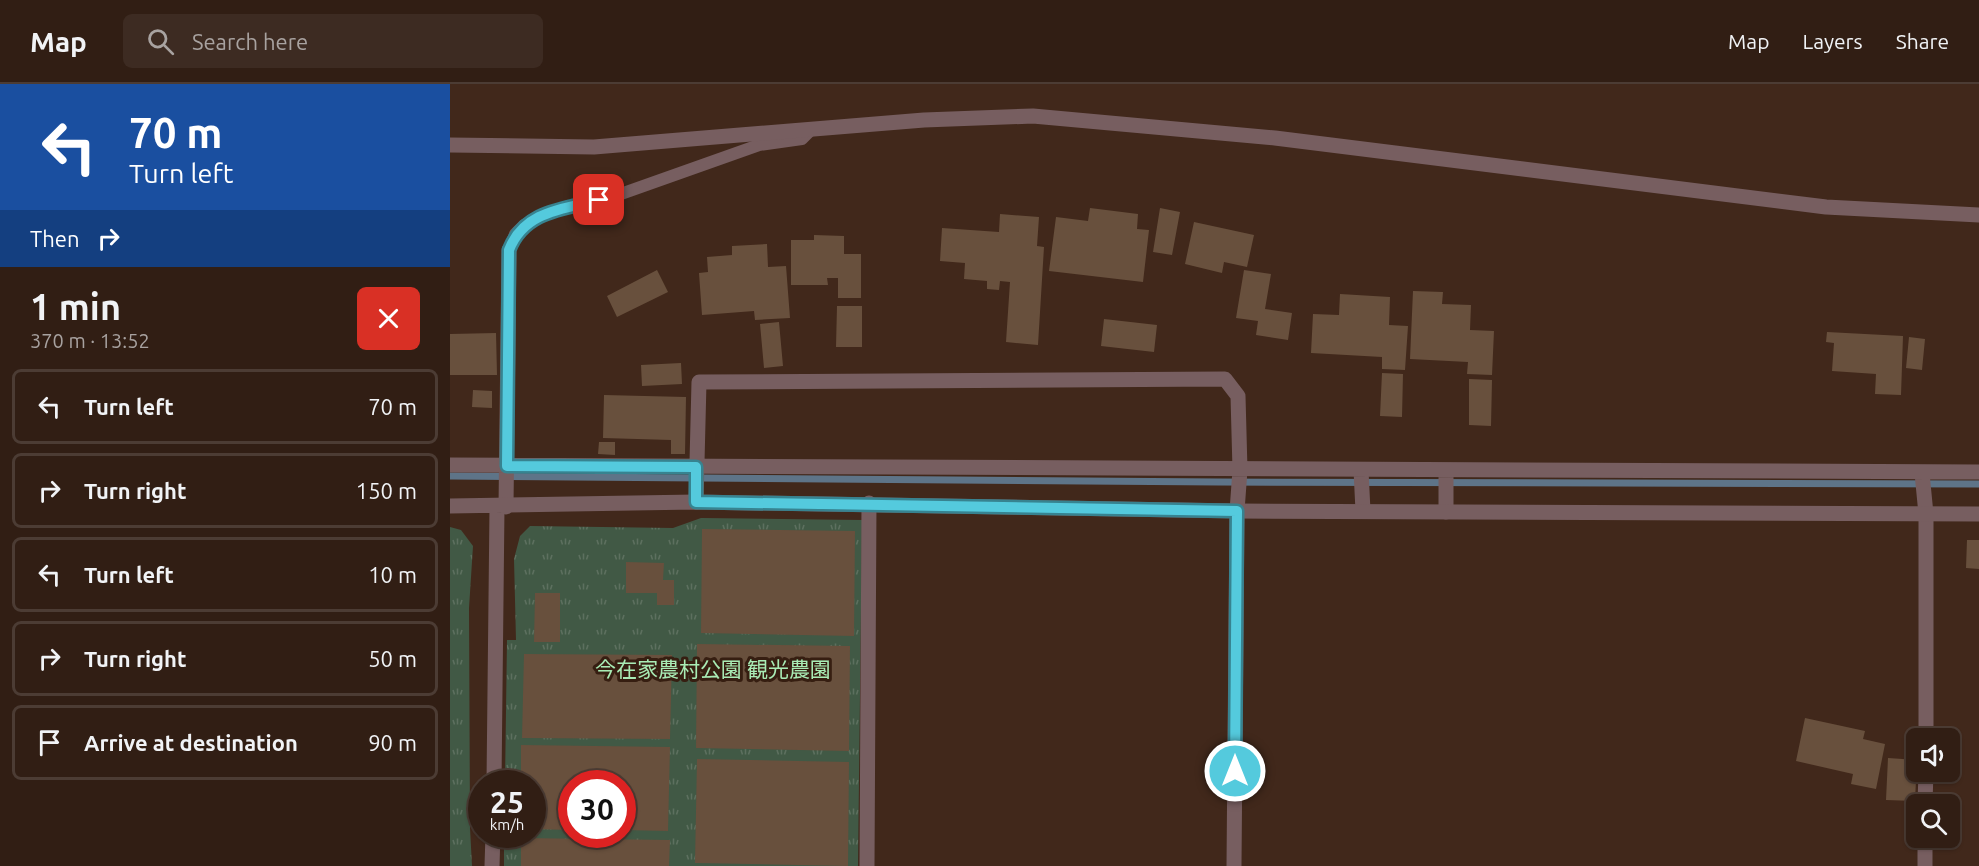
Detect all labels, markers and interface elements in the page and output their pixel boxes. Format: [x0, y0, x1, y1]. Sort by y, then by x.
search box [123, 14, 543, 68]
icon: search [144, 25, 177, 58]
text: Map [30, 26, 87, 57]
text: Search here [192, 29, 308, 54]
text: Map [1728, 29, 1769, 53]
text: Layers [1802, 29, 1863, 53]
text: Share [1896, 29, 1949, 53]
icon: left [30, 108, 108, 186]
text: 70 m [129, 109, 223, 156]
text: Turn left [129, 158, 233, 188]
pin [573, 174, 624, 225]
icon: arrive [582, 183, 615, 216]
icon: right [92, 222, 125, 255]
text: Then [30, 226, 80, 251]
text: 1 min [30, 286, 121, 327]
button: close [357, 287, 420, 350]
text: 370 m · 13:52 [30, 329, 150, 352]
icon: left [33, 390, 66, 423]
text: Turn left [84, 394, 174, 419]
text: 70 m [368, 394, 417, 419]
icon: right [33, 474, 66, 507]
text: Turn right [84, 478, 186, 503]
text: 150 m [356, 478, 417, 503]
icon: left [33, 558, 66, 591]
text: Turn left [84, 562, 174, 587]
text: 10 m [368, 562, 417, 587]
icon: right [33, 642, 66, 675]
text: Turn right [84, 646, 186, 671]
text: 50 m [368, 646, 417, 671]
park label: 今在家農村公園 観光農園 [595, 657, 831, 681]
icon: arrive [33, 726, 66, 759]
map controls [1906, 728, 1960, 848]
button: sound [1906, 728, 1960, 782]
text: Arrive at destination [84, 730, 298, 755]
text: 90 m [368, 730, 417, 755]
position arrow [1203, 739, 1267, 803]
speed limit sign: 30 [558, 770, 636, 848]
text: 25 [490, 785, 524, 819]
button: search [1906, 794, 1960, 848]
text: km/h [490, 816, 524, 833]

